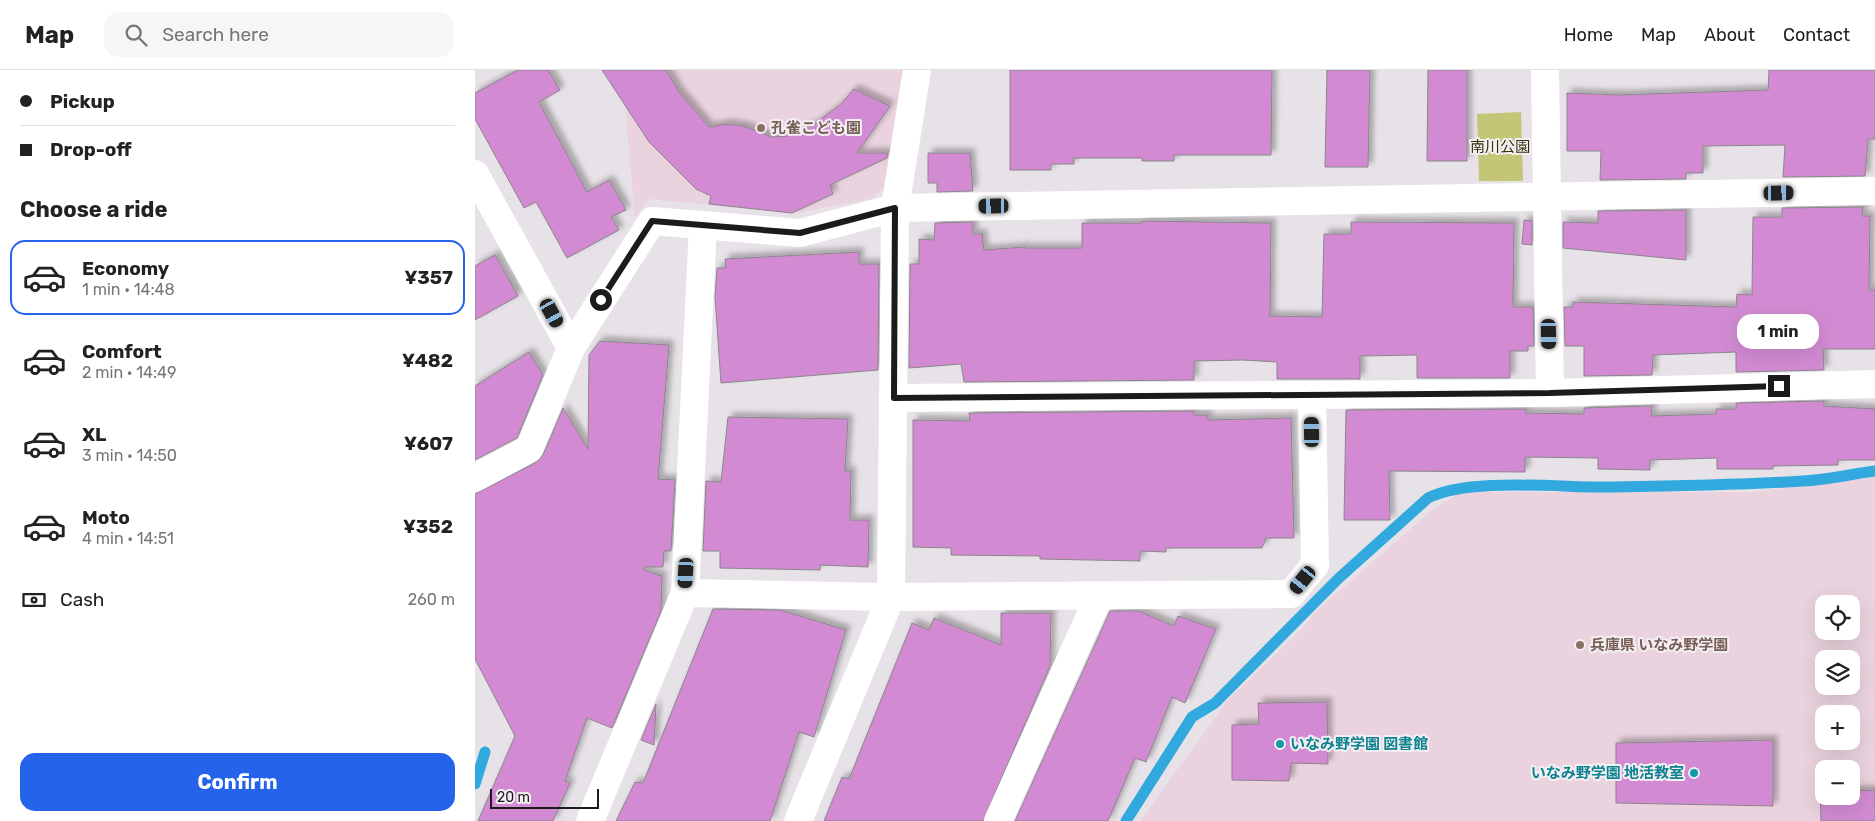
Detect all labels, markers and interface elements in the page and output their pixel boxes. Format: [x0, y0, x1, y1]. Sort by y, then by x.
search box [104, 12, 454, 57]
text: Map [25, 21, 74, 49]
icon: search [122, 21, 150, 49]
text: Search here [162, 23, 269, 46]
text: Home [1564, 24, 1613, 46]
text: Map [1641, 24, 1676, 46]
text: About [1704, 24, 1755, 46]
text: Contact [1783, 24, 1850, 46]
text: Pickup [50, 90, 115, 113]
place label: 孔雀こども園 [771, 119, 861, 137]
marker: 孔雀こども園 [755, 122, 767, 134]
text: Drop-off [50, 138, 132, 161]
park label: 南川公園 [1470, 138, 1530, 156]
car [1763, 185, 1794, 201]
text: Choose a ride [20, 196, 167, 223]
car [978, 198, 1009, 214]
icon: car [22, 255, 67, 300]
text: Economy [82, 257, 169, 280]
text: ¥357 [404, 266, 453, 289]
text: 1 min · 14:48 [82, 280, 175, 299]
route start [590, 289, 612, 311]
car [538, 296, 565, 330]
callout: 1 min [1738, 314, 1820, 348]
car [1541, 319, 1556, 349]
text: 1 min [1758, 322, 1798, 341]
icon: car [22, 338, 67, 383]
text: Comfort [82, 340, 162, 363]
text: ¥482 [402, 349, 453, 372]
text: 2 min · 14:49 [82, 363, 176, 382]
route end [1768, 375, 1790, 397]
car [1304, 417, 1319, 447]
icon: car [22, 421, 67, 466]
text: XL [82, 423, 106, 446]
text: ¥607 [404, 432, 453, 455]
text: 3 min · 14:50 [82, 446, 177, 465]
icon: car [22, 504, 67, 549]
text: Moto [82, 506, 130, 529]
text: ¥352 [403, 515, 453, 538]
text: 4 min · 14:51 [82, 529, 174, 548]
car [677, 558, 694, 588]
car [1287, 564, 1318, 596]
icon: cash [20, 586, 48, 614]
text: Cash [60, 588, 104, 611]
text: 260 m [408, 590, 455, 609]
map controls [1815, 595, 1860, 805]
button: locate [1815, 595, 1860, 640]
place label: 兵庫県 いなみ野学園 [1590, 636, 1728, 654]
marker: 兵庫県 いなみ野学園 [1574, 639, 1586, 651]
button: layers [1815, 650, 1860, 695]
button: + [1815, 705, 1860, 750]
place label: いなみ野学園 図書館 [1290, 735, 1428, 753]
marker: いなみ野学園 図書館 [1274, 738, 1286, 750]
button: Confirm [20, 753, 455, 811]
button: − [1815, 760, 1860, 805]
place label: いなみ野学園 地活教室 [1531, 764, 1684, 782]
marker: いなみ野学園 地活教室 [1688, 767, 1700, 779]
scale bar [490, 786, 599, 809]
text: 20 m [497, 789, 530, 806]

